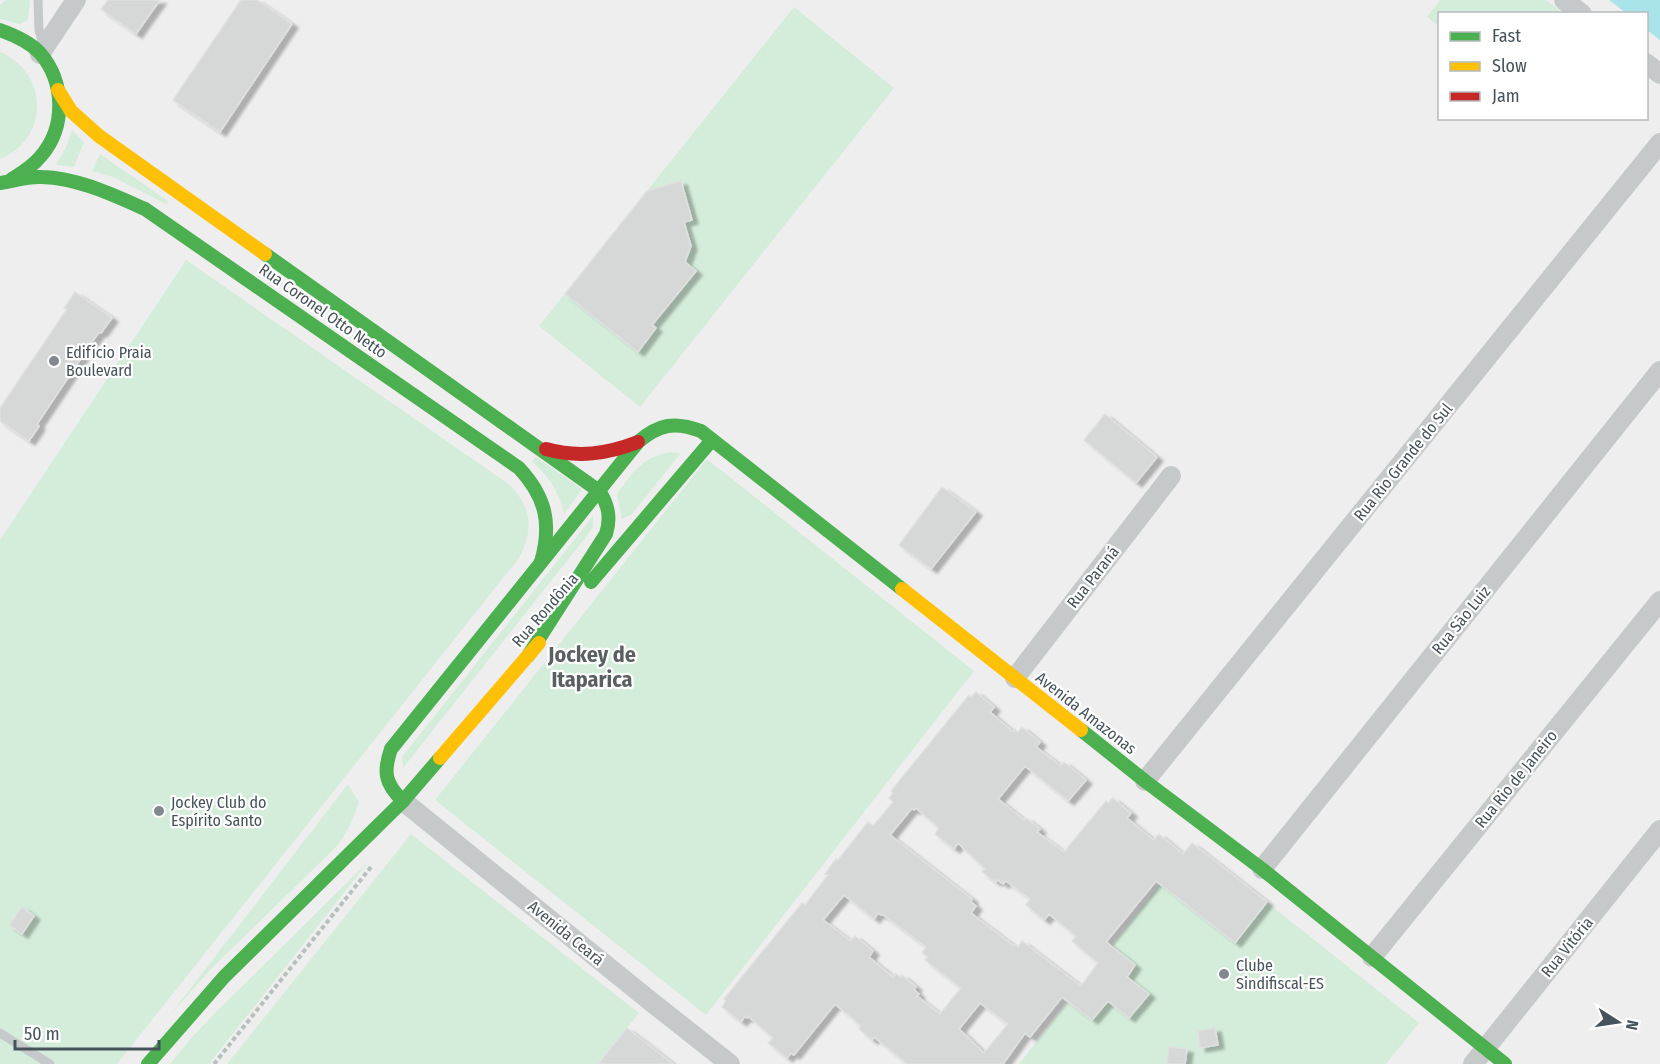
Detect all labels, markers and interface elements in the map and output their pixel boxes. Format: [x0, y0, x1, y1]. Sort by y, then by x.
legend [1438, 12, 1648, 120]
text: Fast [1492, 25, 1521, 47]
text: Slow [1492, 55, 1527, 77]
text: Jam [1492, 85, 1520, 107]
street label: Rua Coronel Otto Netto [256, 260, 390, 362]
place label: Edifício Praia Boulevard [66, 343, 152, 380]
marker: Edifício Praia Boulevard [47, 354, 61, 368]
street label: Rua Rio Grande do Sul [1350, 399, 1456, 525]
street label: Rua Paraná [1063, 542, 1123, 612]
street label: Rua Rondônia [508, 569, 582, 651]
street label: Rua São Luiz [1428, 582, 1494, 658]
district label: Jockey de Itaparica [547, 641, 636, 693]
street label: Avenida Amazonas [1032, 668, 1140, 758]
street label: Rua Rio de Janeiro [1471, 726, 1561, 832]
place label: Jockey Club do Espírito Santo [171, 793, 267, 830]
marker: Jockey Club do Espírito Santo [152, 804, 166, 818]
street label: Avenida Ceará [524, 897, 608, 970]
street label: Rua Vitória [1537, 913, 1597, 981]
place label: Clube Sindifiscal-ES [1236, 956, 1324, 993]
marker: Clube Sindifiscal-ES [1217, 967, 1231, 981]
north arrow [1588, 992, 1648, 1052]
scale bar [15, 1013, 159, 1051]
text: N [1622, 1018, 1642, 1032]
text: 50 m [24, 1023, 60, 1045]

